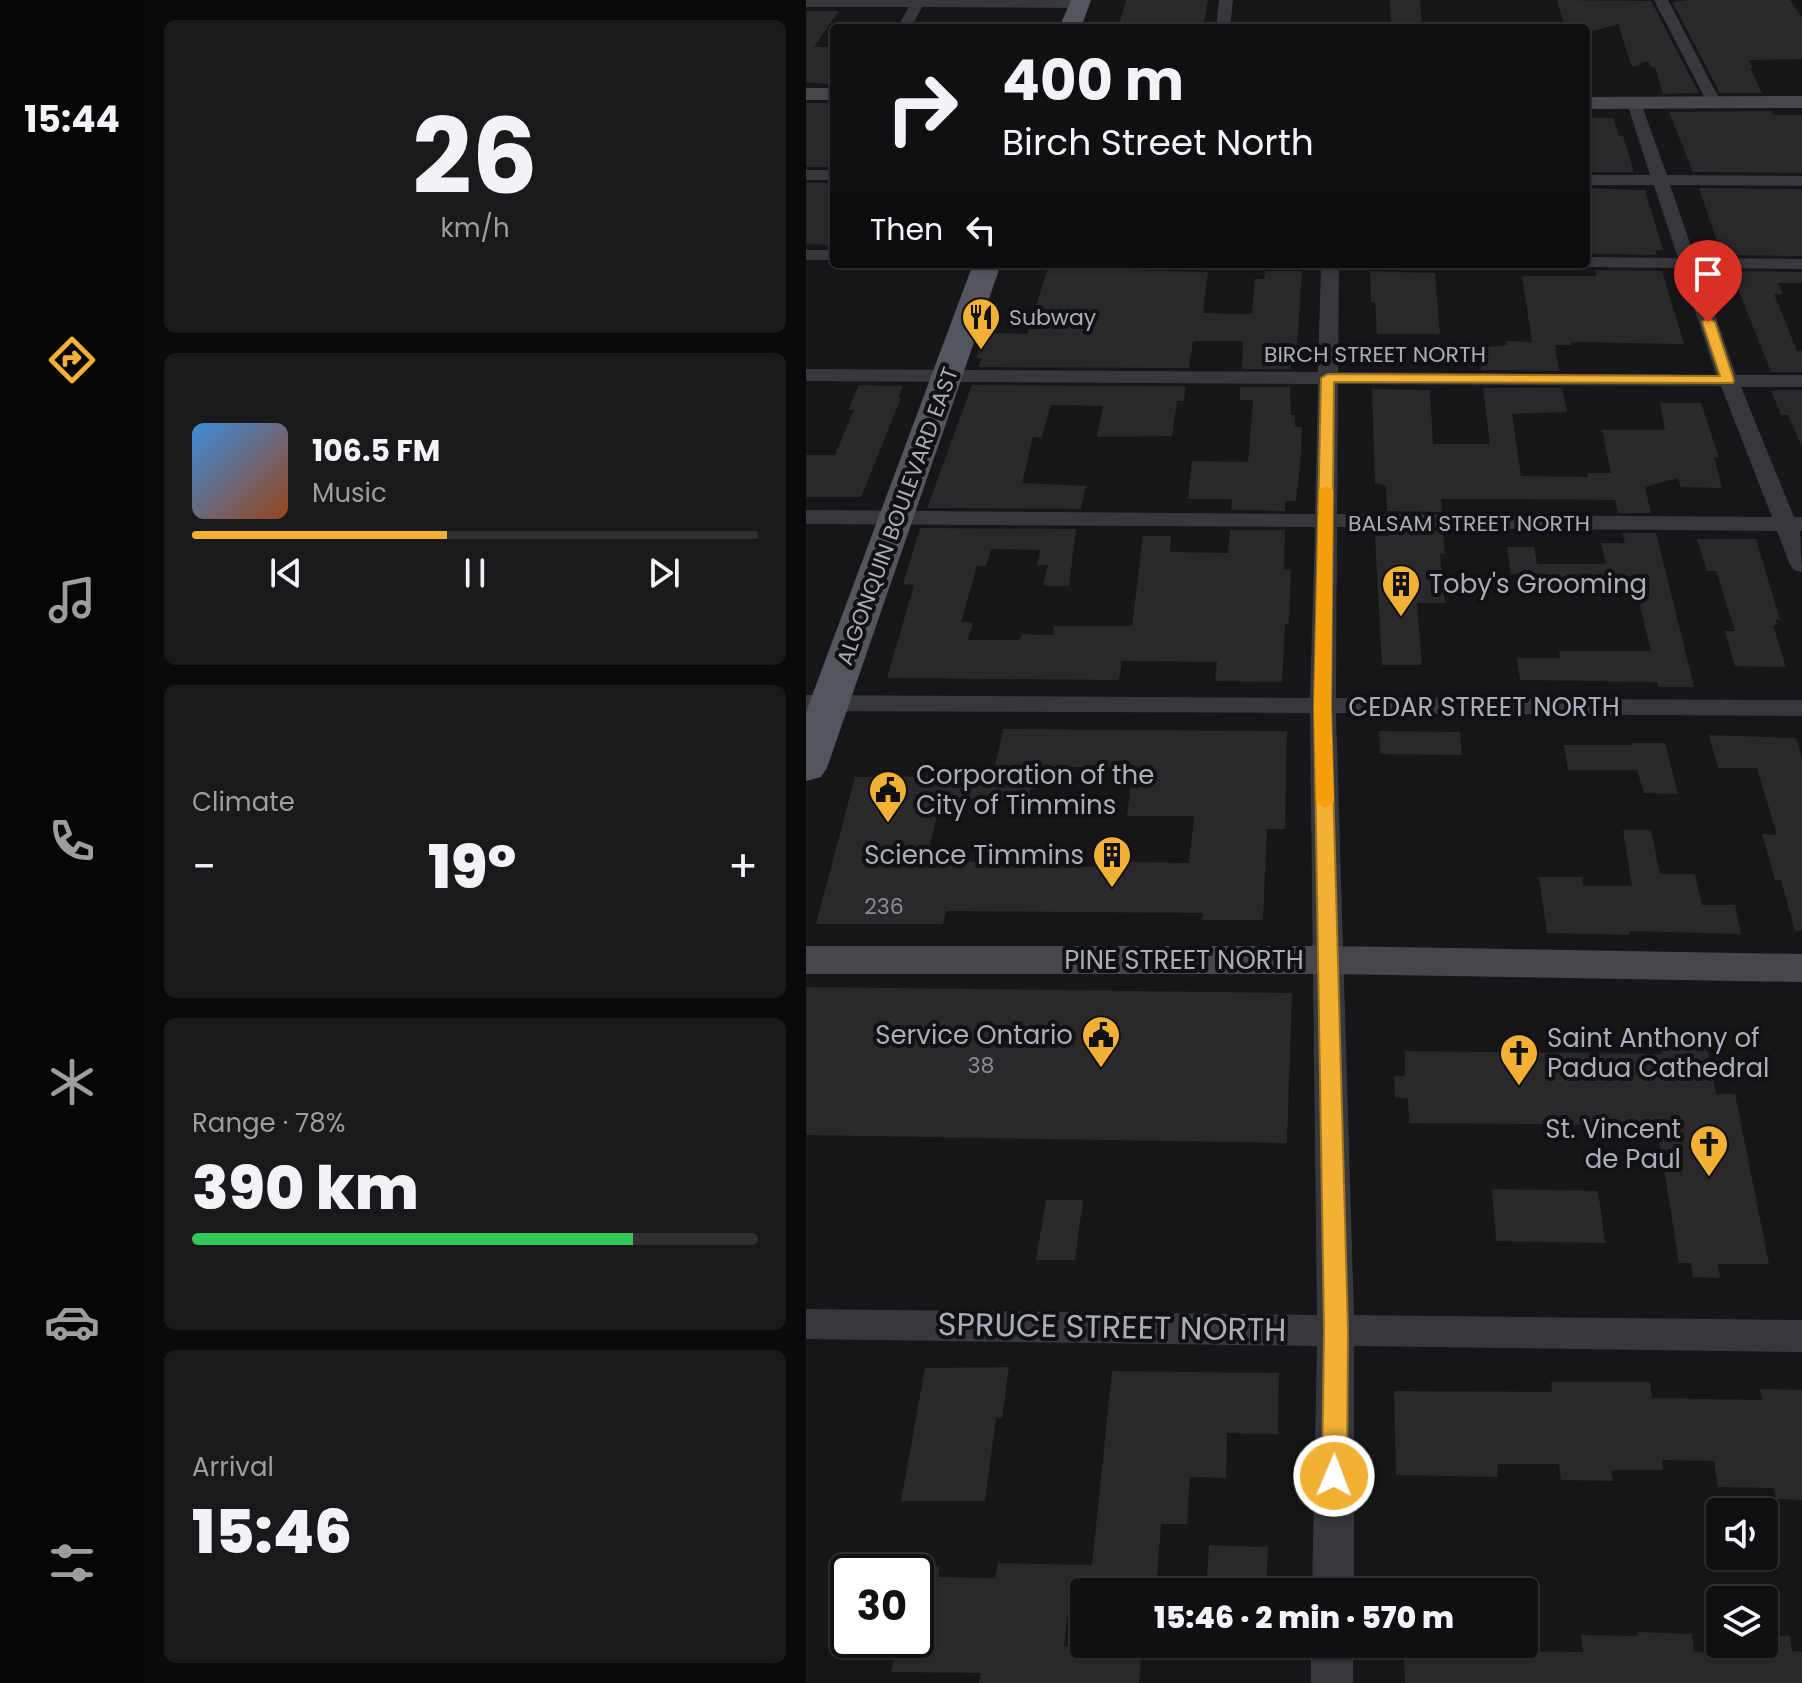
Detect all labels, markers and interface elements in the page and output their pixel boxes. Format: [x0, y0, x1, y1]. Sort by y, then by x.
text: 400 m [1002, 41, 1184, 120]
icon: right [870, 56, 974, 160]
text: 26 [412, 84, 538, 229]
text: 15:44 [24, 94, 120, 145]
text: Birch Street North [1002, 117, 1314, 168]
text: Then [870, 208, 943, 251]
icon: left [959, 208, 1003, 252]
text: km/h [440, 210, 510, 246]
pin [1674, 240, 1742, 322]
icon: arrive [1686, 252, 1730, 296]
restaurant icon: Subway [960, 296, 1002, 351]
place label: Subway [1009, 302, 1097, 333]
icon: directions [44, 332, 100, 388]
street label: BIRCH STREET NORTH [1264, 339, 1486, 370]
street label: ALGONQUIN BOULEVARD EAST [829, 363, 966, 669]
text: 106.5 FM [312, 429, 440, 472]
text: Music [312, 475, 387, 511]
street label: BALSAM STREET NORTH [1348, 508, 1590, 539]
icon: previous [264, 551, 308, 595]
icon: pause [453, 551, 497, 595]
icon: next [642, 551, 686, 595]
building icon: Toby's Grooming [1380, 563, 1422, 618]
place label: Toby's Grooming [1429, 566, 1647, 602]
icon: music [44, 572, 100, 628]
street label: CEDAR STREET NORTH [1348, 689, 1620, 725]
place label: Corporation of the City of Timmins [916, 757, 1154, 823]
public building icon: Corporation of the City of Timmins [867, 769, 909, 824]
text: Climate [192, 784, 295, 820]
icon: phone [44, 813, 100, 869]
text: 19° [428, 825, 516, 909]
building icon: Science Timmins [1091, 834, 1133, 889]
text: − [192, 836, 216, 897]
text: + [728, 836, 758, 897]
place label: Science Timmins [864, 837, 1084, 873]
house number: 236 [864, 891, 904, 922]
street label: PINE STREET NORTH [1064, 942, 1304, 978]
public building icon: Service Ontario [1080, 1014, 1122, 1069]
place label: Service Ontario [875, 1017, 1073, 1053]
place label: Saint Anthony of Padua Cathedral [1547, 1020, 1769, 1086]
church icon: Saint Anthony of Padua Cathedral [1498, 1032, 1540, 1087]
house number: 38 [968, 1050, 994, 1081]
icon: climate [44, 1054, 100, 1110]
text: Range · 78% [192, 1105, 345, 1141]
place label: St. Vincent de Paul [1545, 1111, 1681, 1177]
church icon: St. Vincent de Paul [1688, 1123, 1730, 1178]
text: 390 km [192, 1146, 419, 1230]
icon: car [44, 1294, 100, 1350]
street label: SPRUCE STREET NORTH [937, 1301, 1287, 1352]
position arrow [1292, 1434, 1376, 1518]
text: Arrival [192, 1449, 274, 1485]
text: 15:46 [192, 1490, 352, 1574]
map controls [1706, 1498, 1778, 1658]
button: sound [1706, 1498, 1778, 1570]
icon: filters [44, 1535, 100, 1591]
speed limit sign: 30 [830, 1554, 934, 1658]
button: layers [1706, 1586, 1778, 1658]
text: 15:46 · 2 min · 570 m [1154, 1596, 1454, 1639]

